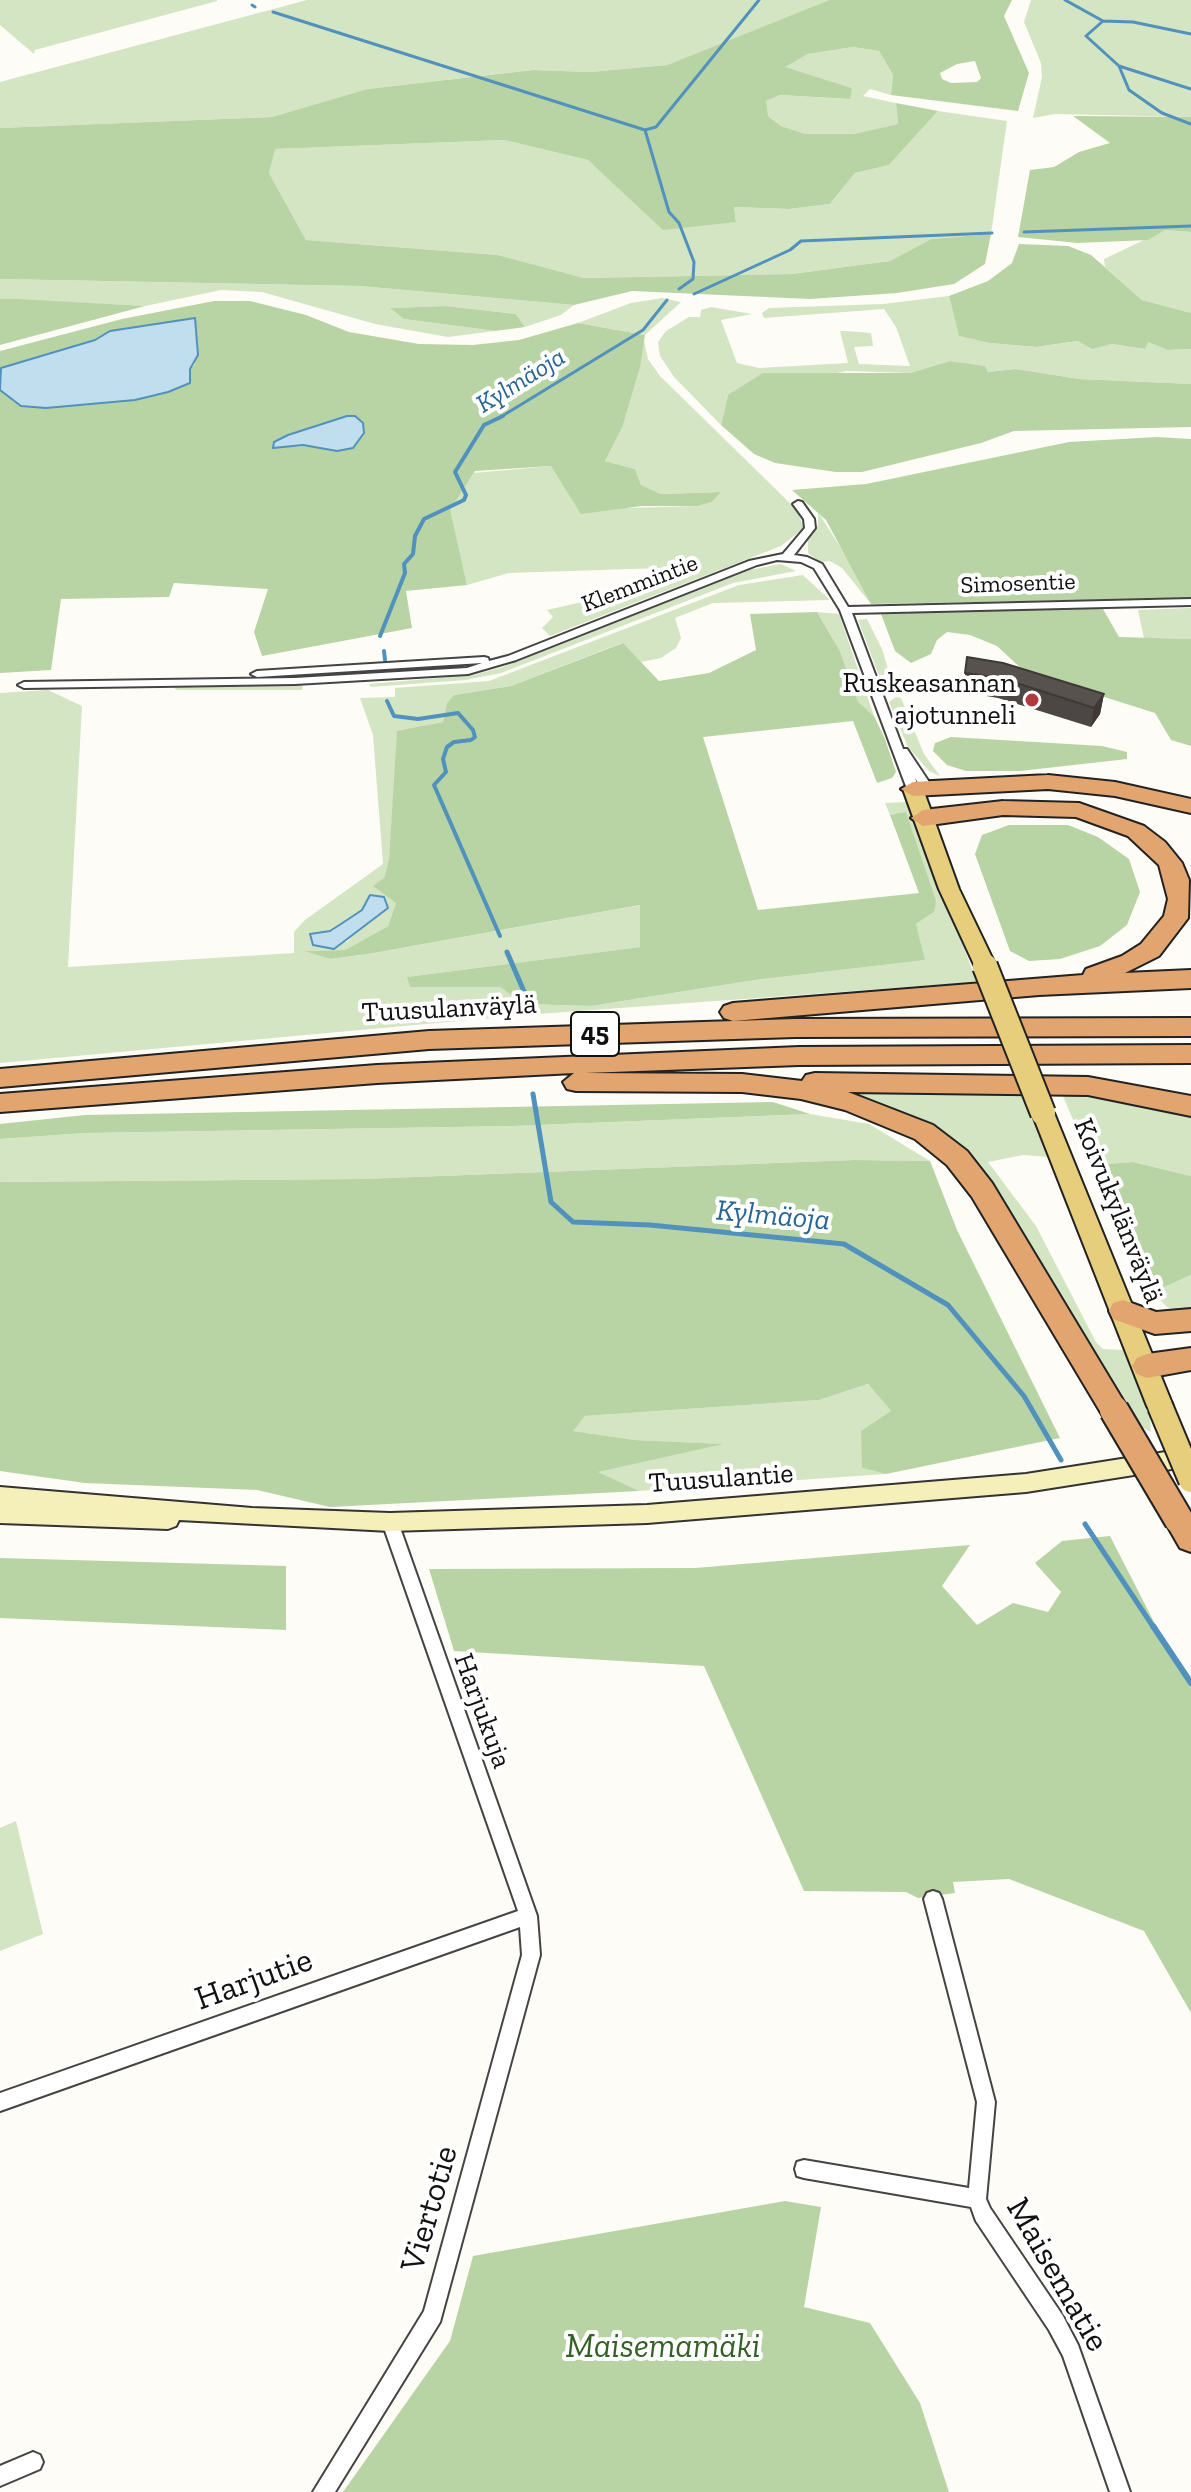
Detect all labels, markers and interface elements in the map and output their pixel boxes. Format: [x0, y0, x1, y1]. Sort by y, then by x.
water label: Kylmäoja [471, 342, 571, 420]
street label: Klemmintie [578, 549, 702, 619]
street label: Simosentie [960, 568, 1076, 600]
place label: Ruskeasannan ajotunneli [843, 667, 1016, 733]
marker: Ruskeasannan ajotunneli [1023, 691, 1041, 709]
street label: Tuusulanväylä [361, 988, 537, 1030]
road number: 45 [571, 1012, 619, 1056]
street label: Koivukylänväylä [1066, 1114, 1170, 1308]
water label: Kylmäoja [715, 1193, 831, 1239]
street label: Tuusulantie [647, 1457, 795, 1501]
street label: Harjukuja [446, 1649, 518, 1773]
street label: Harjutie [190, 1940, 318, 2020]
street label: Viertotie [393, 2141, 467, 2277]
street label: Maisematie [997, 2191, 1117, 2359]
park label: Maisemamäki [566, 2327, 760, 2367]

